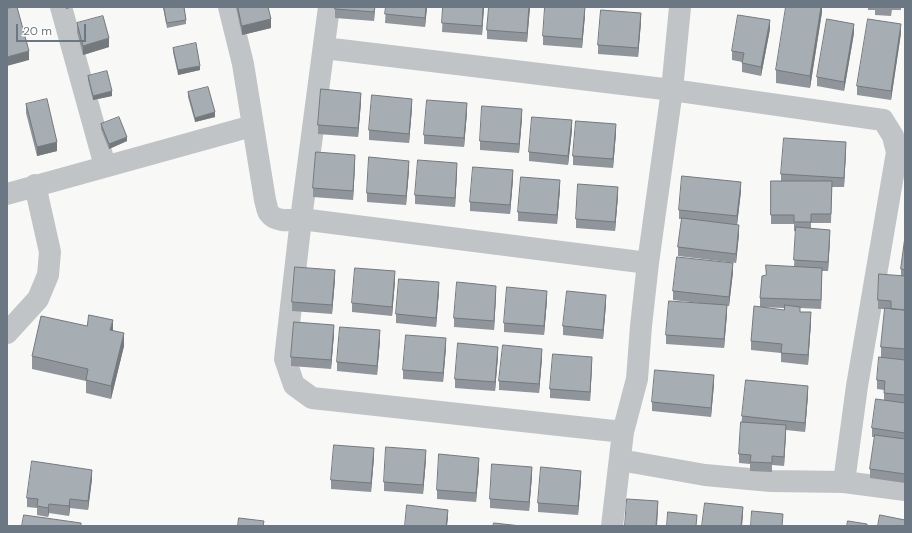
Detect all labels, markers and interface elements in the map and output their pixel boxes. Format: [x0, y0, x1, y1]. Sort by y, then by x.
scale bar [18, 16, 88, 42]
text: 20 m [23, 23, 52, 39]

